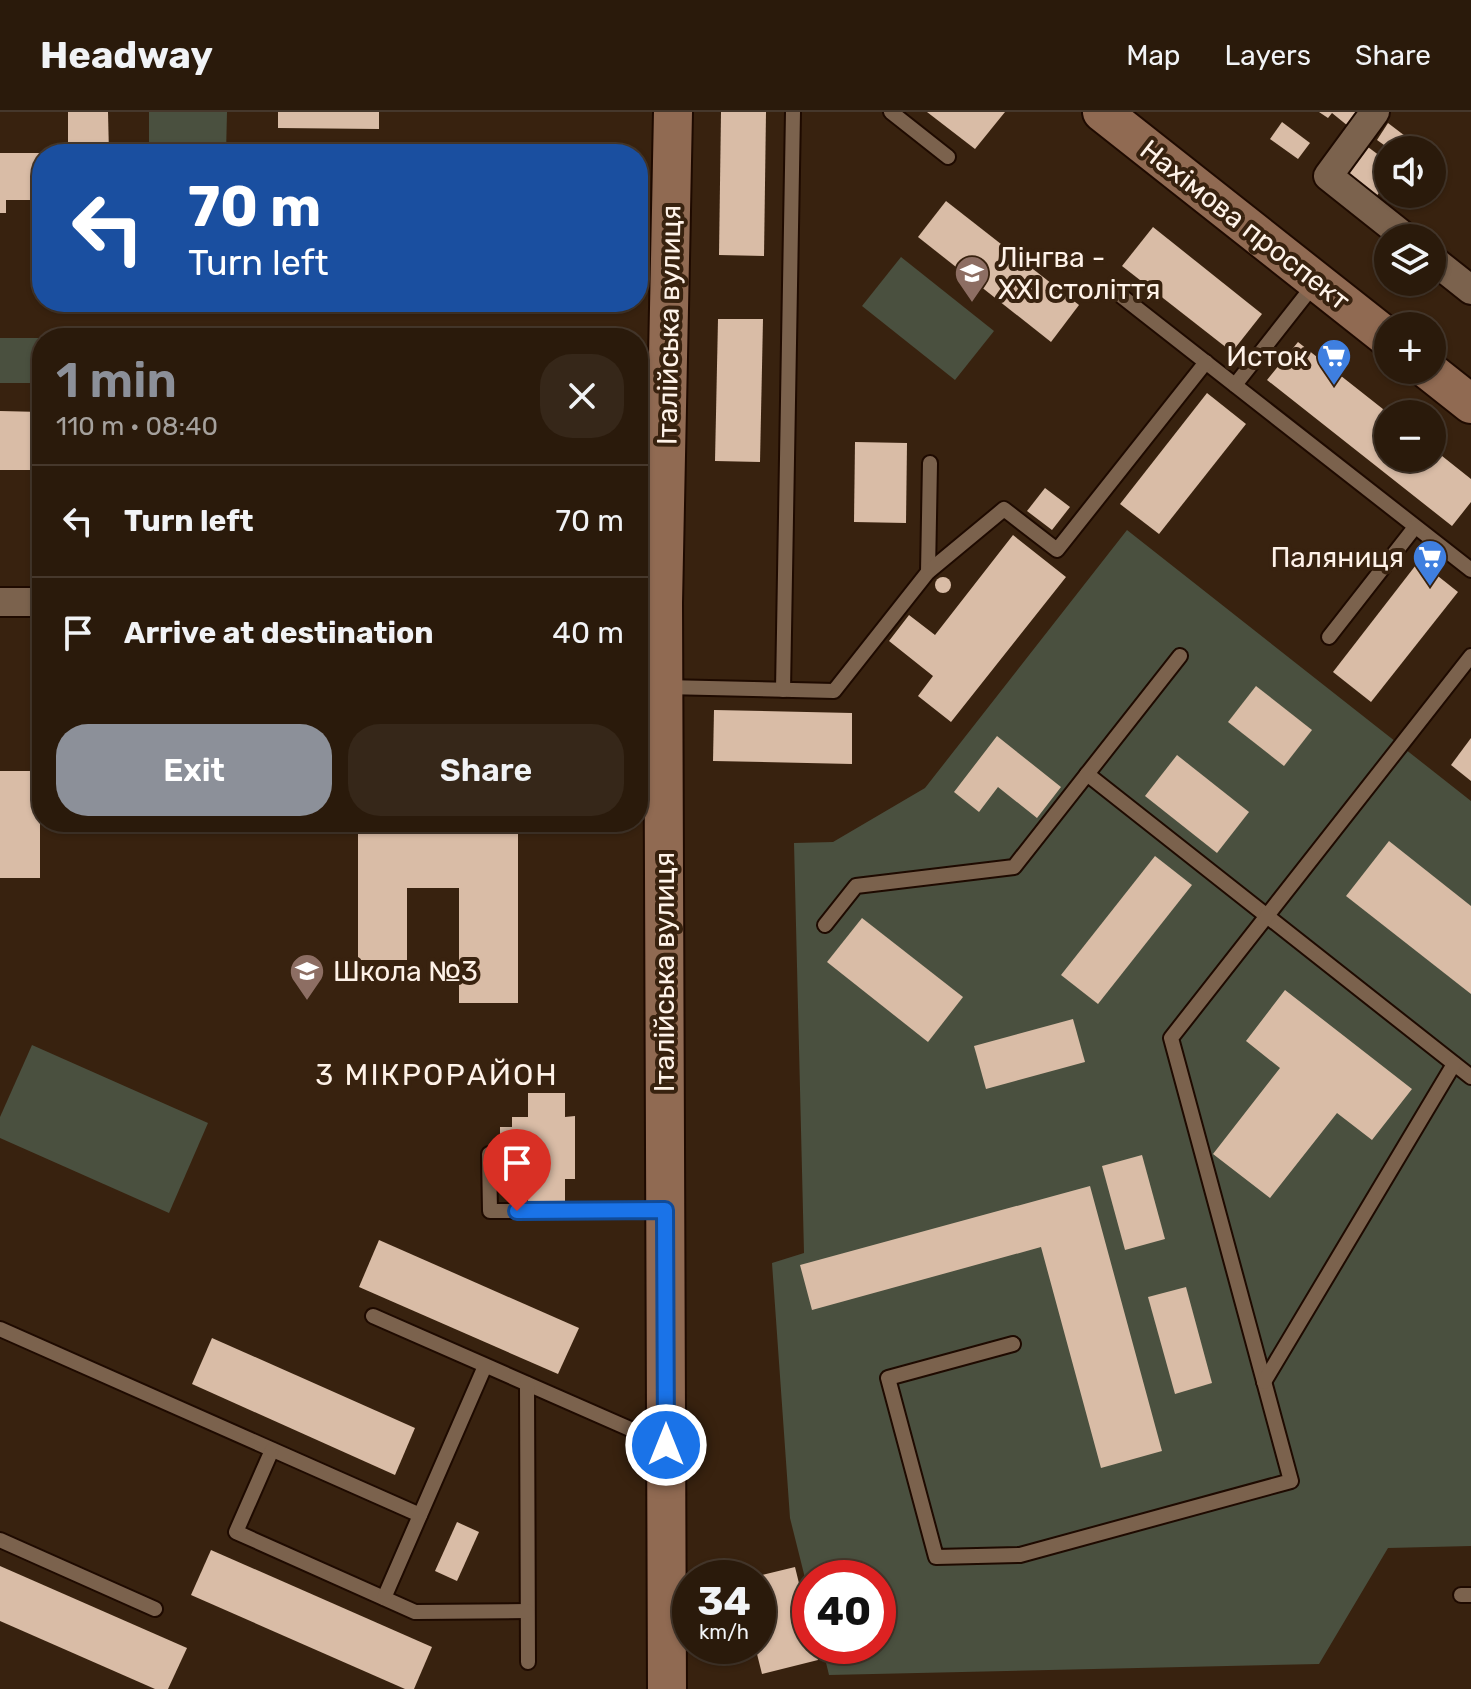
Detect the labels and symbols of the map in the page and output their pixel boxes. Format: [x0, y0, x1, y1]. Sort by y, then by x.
street label: Нахімова проспект [1134, 133, 1356, 317]
street label: Італійська вулиця [650, 205, 688, 445]
place label: Лінгва - XXI століття [998, 241, 1161, 306]
school or university icon: Лінгва - XXI століття [953, 254, 991, 304]
supermarket icon: Исток [1315, 337, 1353, 387]
place label: Исток [1226, 340, 1308, 373]
supermarket icon: Паляниця [1411, 538, 1449, 588]
place label: Паляниця [1270, 541, 1404, 574]
street label: Італійська вулиця [648, 852, 681, 1092]
school or university icon: Школа №3 [288, 952, 326, 1002]
place label: Школа №3 [333, 955, 478, 988]
district label: 3 МІКРОРАЙОН [315, 1057, 559, 1093]
pin [483, 1129, 551, 1211]
position arrow [624, 1403, 708, 1487]
speed limit sign: 40 [792, 1560, 896, 1664]

